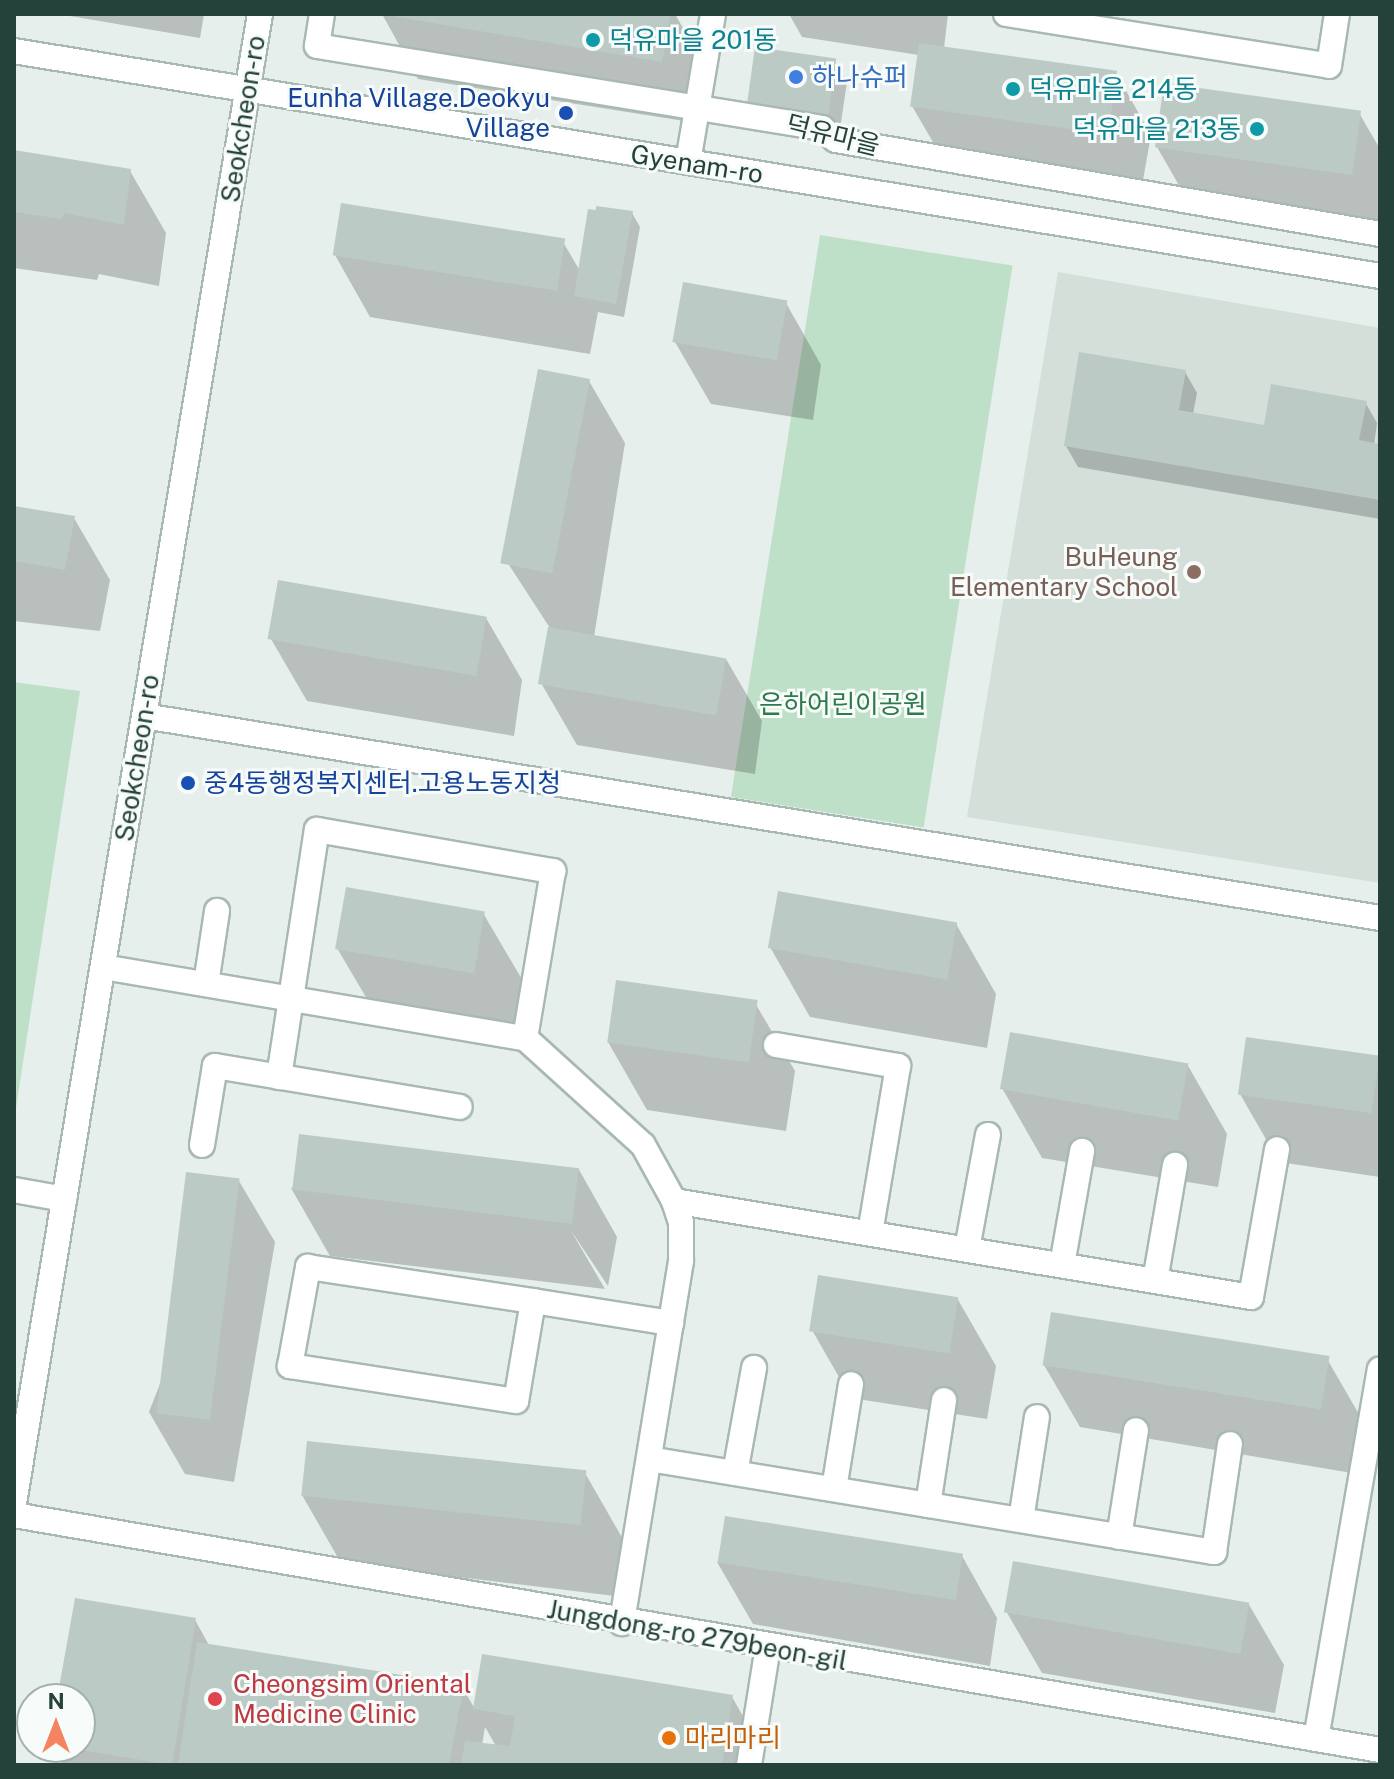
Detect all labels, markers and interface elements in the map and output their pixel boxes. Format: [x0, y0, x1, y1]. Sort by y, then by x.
place label: 덕유마을 201동 [609, 24, 777, 56]
marker: 덕유마을 201동 [584, 31, 602, 49]
street label: Seokcheon-ro [214, 33, 272, 205]
place label: 하나슈퍼 [812, 61, 908, 93]
marker: 하나슈퍼 [787, 68, 805, 86]
place label: 덕유마을 214동 [1029, 73, 1197, 105]
marker: 덕유마을 214동 [1004, 80, 1022, 98]
place label: Eunha Village.Deokyu Village [287, 82, 550, 144]
marker: Eunha Village.Deokyu Village [557, 104, 575, 122]
street label: 덕유마을 [783, 108, 883, 162]
place label: 덕유마을 213동 [1073, 113, 1241, 145]
marker: 덕유마을 213동 [1248, 120, 1266, 138]
street label: Gyenam-ro [629, 138, 765, 190]
place label: BuHeung Elementary School [950, 541, 1178, 602]
marker: BuHeung Elementary School [1185, 563, 1203, 581]
street label: Seokcheon-ro [108, 672, 166, 844]
park label: 은하어린이공원 [759, 688, 927, 720]
place label: 중4동행정복지센터.고용노동지청 [204, 767, 561, 799]
marker: 중4동행정복지센터.고용노동지청 [179, 774, 197, 792]
street label: Jungdong-ro 279beon-gil [544, 1593, 850, 1677]
place label: Cheongsim Oriental Medicine Clinic [233, 1668, 472, 1730]
north arrow [16, 1683, 96, 1763]
text: N [47, 1688, 65, 1714]
marker: Cheongsim Oriental Medicine Clinic [204, 1688, 226, 1710]
place label: 마리마리 [685, 1722, 781, 1754]
marker: 마리마리 [660, 1729, 678, 1747]

